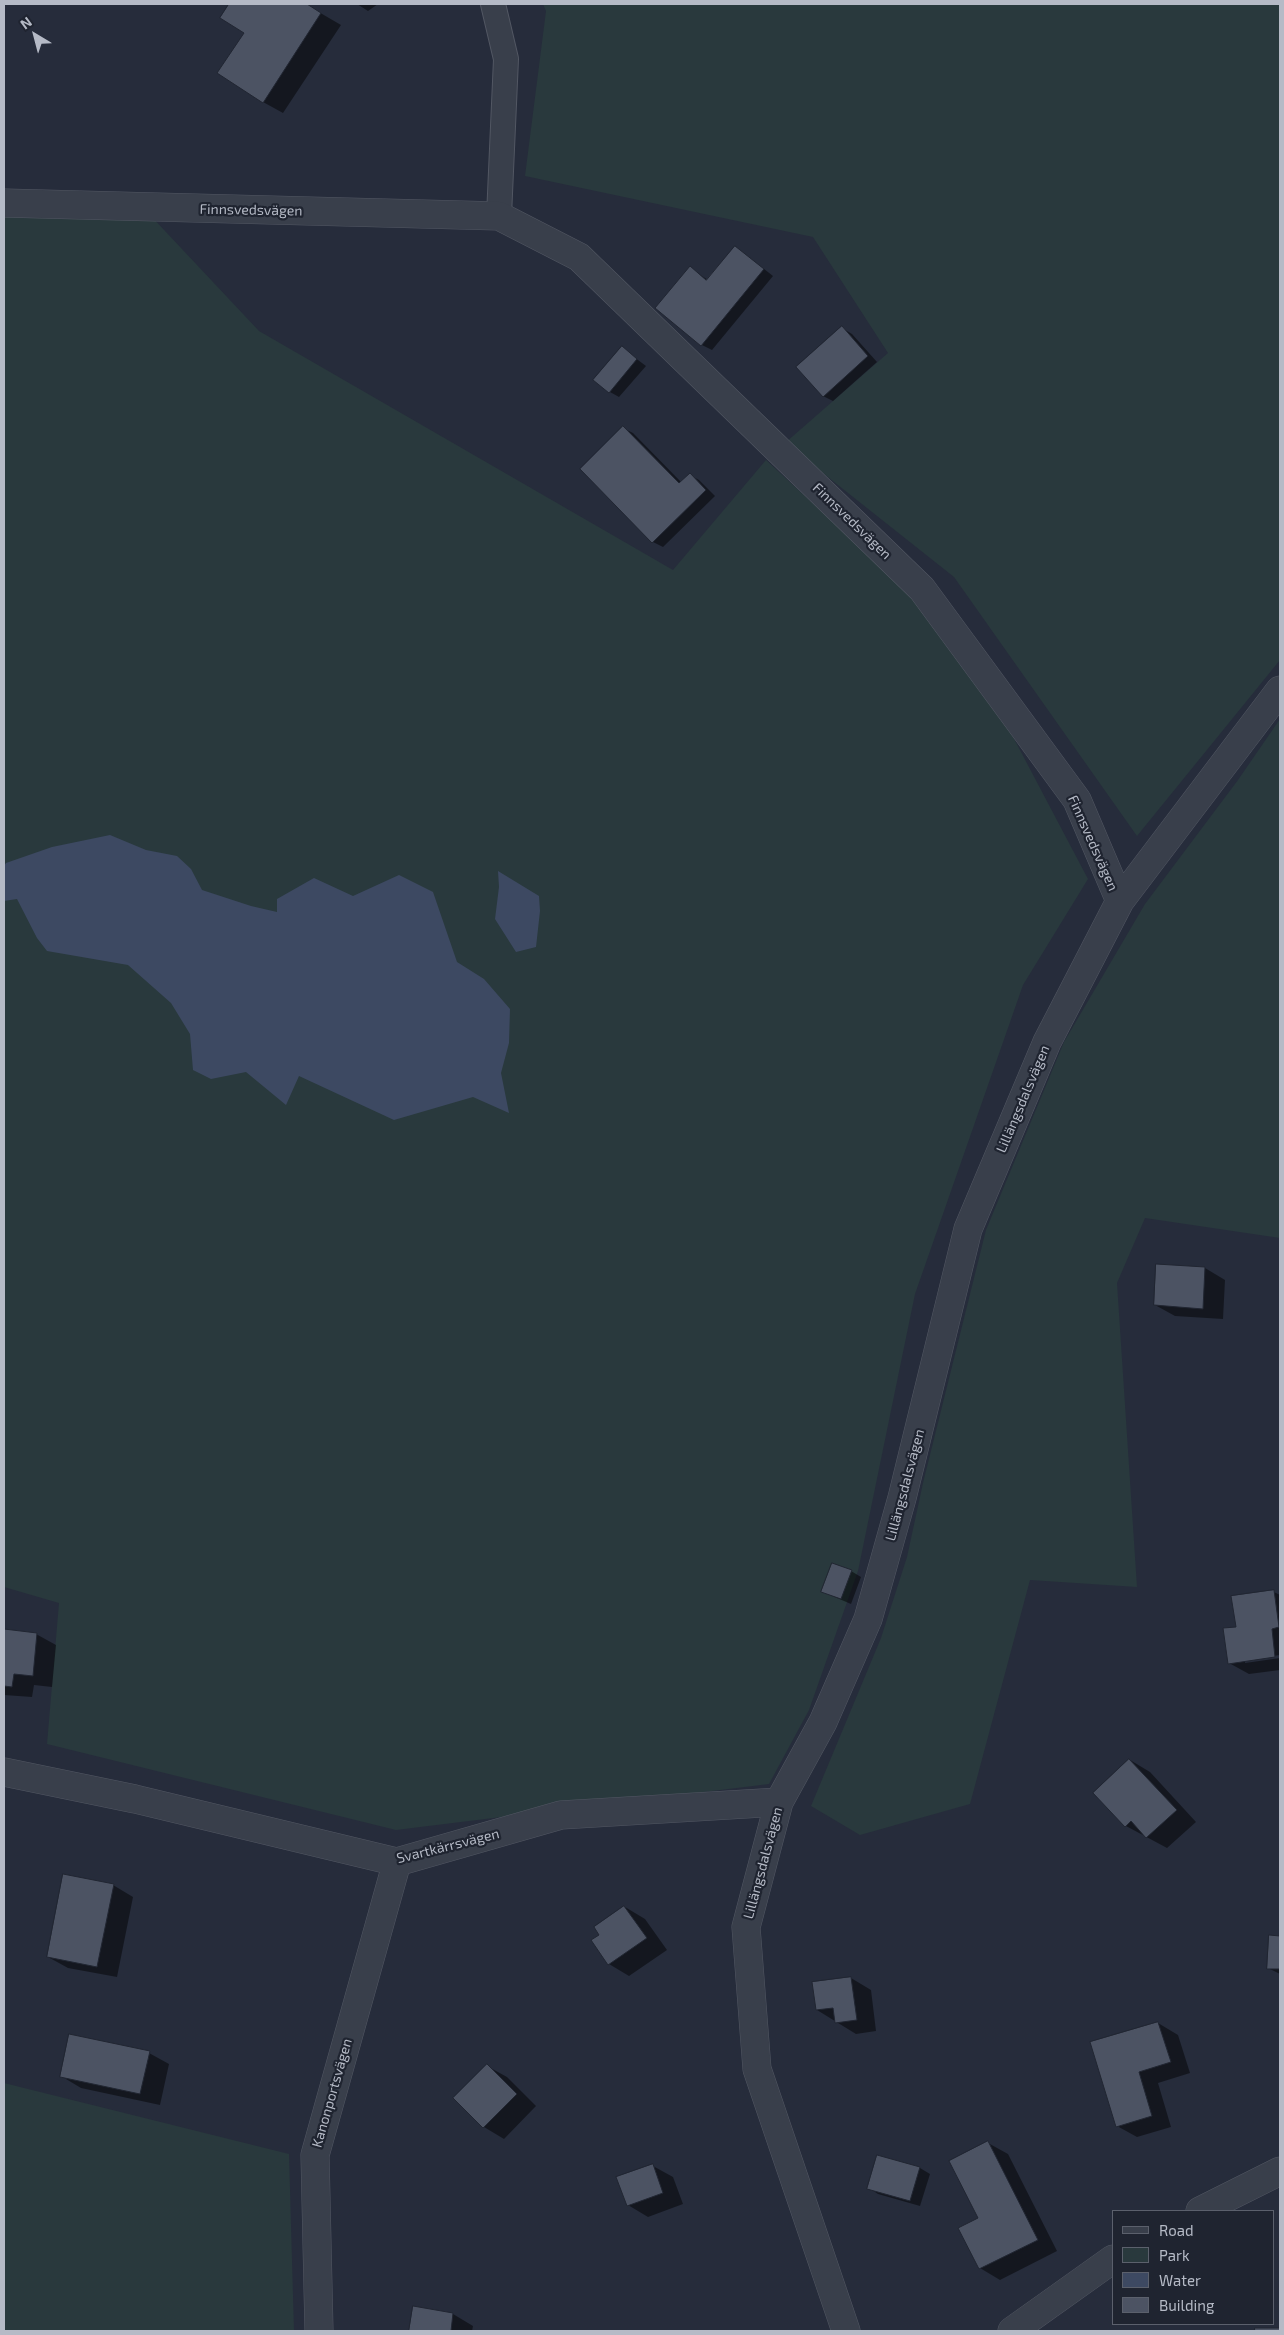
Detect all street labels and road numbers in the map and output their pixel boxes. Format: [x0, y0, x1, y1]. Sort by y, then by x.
street label: Finnsvedsvägen [199, 201, 303, 219]
street label: Finnsvedsvägen [809, 479, 895, 563]
street label: Finnsvedsvägen [1064, 793, 1122, 893]
street label: Lillängsdalsvägen [993, 1043, 1053, 1155]
street label: Lillängsdalsvägen [882, 1427, 928, 1543]
street label: Lillängsdalsvägen [740, 1805, 786, 1921]
street label: Svartkärrsvägen [395, 1825, 501, 1867]
street label: Kanonportsvägen [308, 2037, 356, 2149]

